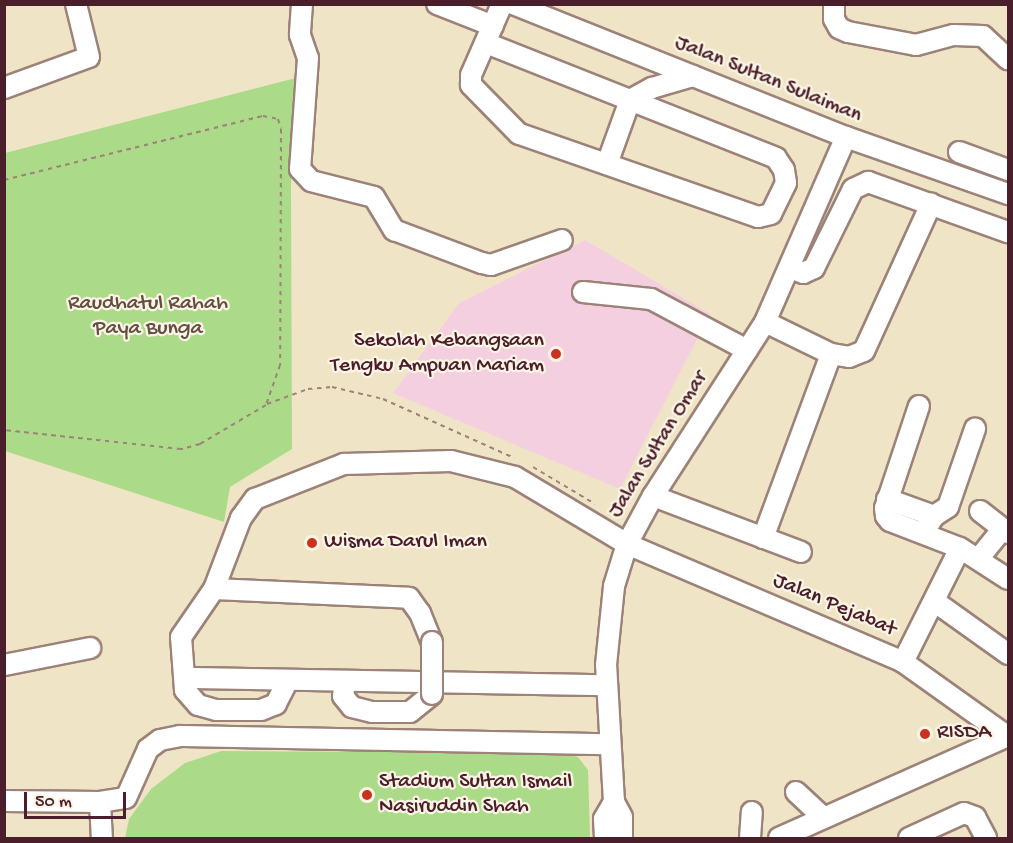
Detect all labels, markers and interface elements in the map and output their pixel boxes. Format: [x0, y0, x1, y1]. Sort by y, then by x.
street label: Jalan Sultan Sulaiman [671, 30, 865, 130]
park label: Raudhatul Rahah Paya Bunga [68, 291, 228, 342]
place label: Sekolah Kebangsaan Tengku Ampuan Mariam [330, 328, 544, 380]
marker: Sekolah Kebangsaan Tengku Ampuan Mariam [549, 347, 563, 361]
street label: Jalan Sultan Omar [603, 367, 715, 523]
place label: Wisma Darul Iman [324, 530, 487, 556]
marker: Wisma Darul Iman [305, 536, 319, 550]
street label: Jalan Pejabat [768, 568, 900, 644]
place label: RISDA [937, 721, 991, 747]
marker: RISDA [918, 727, 932, 741]
place label: Stadium Sultan Ismail Nasiruddin Shah [379, 769, 572, 820]
scale bar [27, 780, 129, 818]
marker: Stadium Sultan Ismail Nasiruddin Shah [360, 788, 374, 802]
text: 50 m [35, 792, 72, 813]

